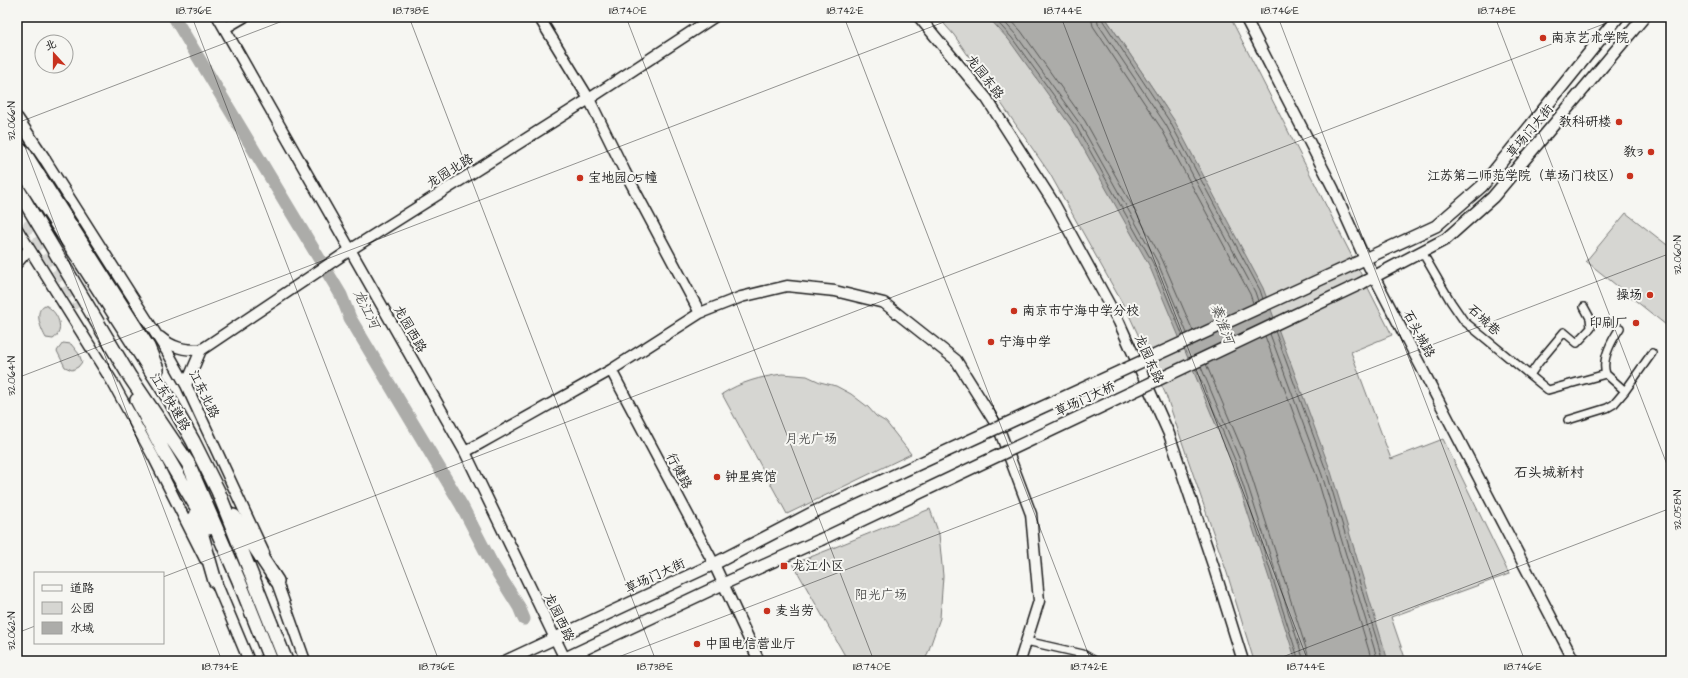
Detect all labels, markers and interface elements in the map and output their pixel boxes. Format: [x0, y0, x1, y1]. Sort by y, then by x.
text: 118.736°E [176, 4, 212, 18]
text: 118.738°E [393, 4, 429, 18]
text: 118.740°E [609, 4, 647, 18]
text: 118.742°E [826, 4, 864, 18]
text: 118.744°E [1044, 4, 1082, 18]
text: 118.746°E [1261, 4, 1299, 18]
text: 118.748°E [1478, 4, 1516, 18]
place label: 南京艺术学院 [1551, 29, 1629, 47]
marker: 南京艺术学院 [1538, 33, 1548, 43]
north arrow [34, 34, 74, 74]
text: 北 [43, 36, 58, 54]
street label: 龙园东路 [962, 51, 1008, 103]
street label: 草场门大街 [1502, 100, 1558, 162]
text: 32.066°N [5, 101, 19, 141]
place label: 教科研楼 [1559, 113, 1611, 131]
marker: 教科研楼 [1614, 117, 1624, 127]
place label: 教3 [1623, 143, 1643, 161]
marker: 教3 [1646, 147, 1656, 157]
street label: 龙园北路 [423, 150, 477, 192]
place label: 江苏第二师范学院（草场门校区） [1427, 167, 1622, 185]
place label: 宝地园05幢 [588, 169, 657, 187]
marker: 江苏第二师范学院（草场门校区） [1625, 171, 1635, 181]
marker: 宝地园05幢 [575, 173, 585, 183]
text: 32.060°N [1671, 235, 1685, 275]
water label: 龙江河 [348, 286, 385, 334]
place label: 操场 [1616, 286, 1642, 304]
marker: 操场 [1645, 290, 1655, 300]
street label: 石城巷 [1464, 300, 1504, 340]
water label: 秦淮河 [1205, 301, 1240, 349]
street label: 龙园西路 [389, 302, 431, 356]
place label: 南京市宁海中学分校 [1022, 302, 1139, 320]
marker: 南京市宁海中学分校 [1009, 306, 1019, 316]
street label: 石头城路 [1399, 307, 1439, 361]
place label: 印刷厂 [1589, 314, 1628, 332]
marker: 印刷厂 [1631, 318, 1641, 328]
street label: 龙园东路 [1130, 332, 1168, 386]
place label: 宁海中学 [999, 333, 1051, 351]
marker: 宁海中学 [986, 337, 996, 347]
text: 32.064°N [5, 356, 19, 396]
street label: 江东北路 [185, 367, 223, 421]
street label: 江东快速路 [146, 370, 194, 434]
street label: 草场门大桥 [1052, 377, 1118, 421]
park label: 月光广场 [785, 430, 837, 448]
street label: 行健路 [662, 450, 696, 492]
district label: 石头城新村 [1514, 463, 1584, 483]
place label: 钟星宾馆 [725, 468, 777, 486]
marker: 钟星宾馆 [712, 472, 722, 482]
text: 32.058°N [1671, 490, 1685, 530]
street label: 草场门大街 [622, 554, 688, 598]
place label: 龙江小区 [792, 557, 844, 575]
marker: 龙江小区 [779, 561, 789, 571]
legend [34, 572, 164, 644]
text: 道路 [70, 580, 94, 597]
park label: 阳光广场 [855, 586, 907, 604]
street label: 龙园西路 [540, 590, 578, 644]
text: 公园 [70, 600, 94, 617]
place label: 麦当劳 [775, 602, 814, 620]
marker: 麦当劳 [762, 606, 772, 616]
text: 32.062°N [5, 612, 19, 650]
text: 水域 [70, 620, 94, 637]
place label: 中国电信营业厅 [705, 635, 796, 653]
marker: 中国电信营业厅 [692, 639, 702, 649]
text: 118.734°E [202, 660, 238, 674]
text: 118.736°E [419, 660, 455, 674]
text: 118.738°E [637, 660, 673, 674]
text: 118.740°E [853, 660, 891, 674]
text: 118.742°E [1070, 660, 1108, 674]
text: 118.744°E [1287, 660, 1325, 674]
text: 118.746°E [1504, 660, 1542, 674]

